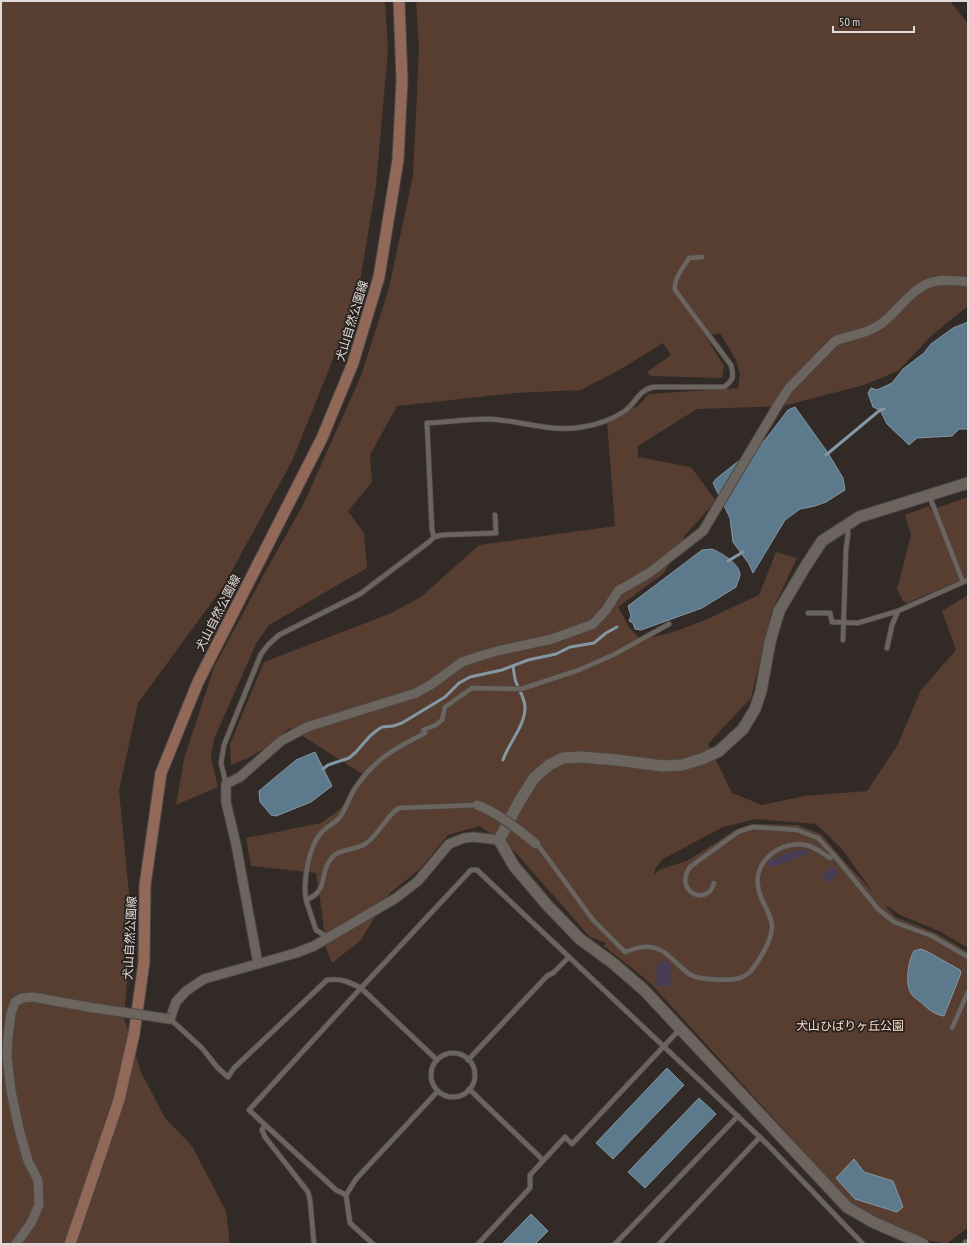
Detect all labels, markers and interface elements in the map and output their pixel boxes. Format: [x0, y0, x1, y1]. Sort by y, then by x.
scale bar [833, 8, 914, 34]
text: 50 m [839, 14, 860, 29]
street label: 犬山自然公園線 [332, 278, 371, 363]
street label: 犬山自然公園線 [192, 572, 243, 654]
street label: 犬山自然公園線 [120, 896, 139, 980]
park label: 犬山ひばりヶ丘公園 [796, 1018, 904, 1033]

